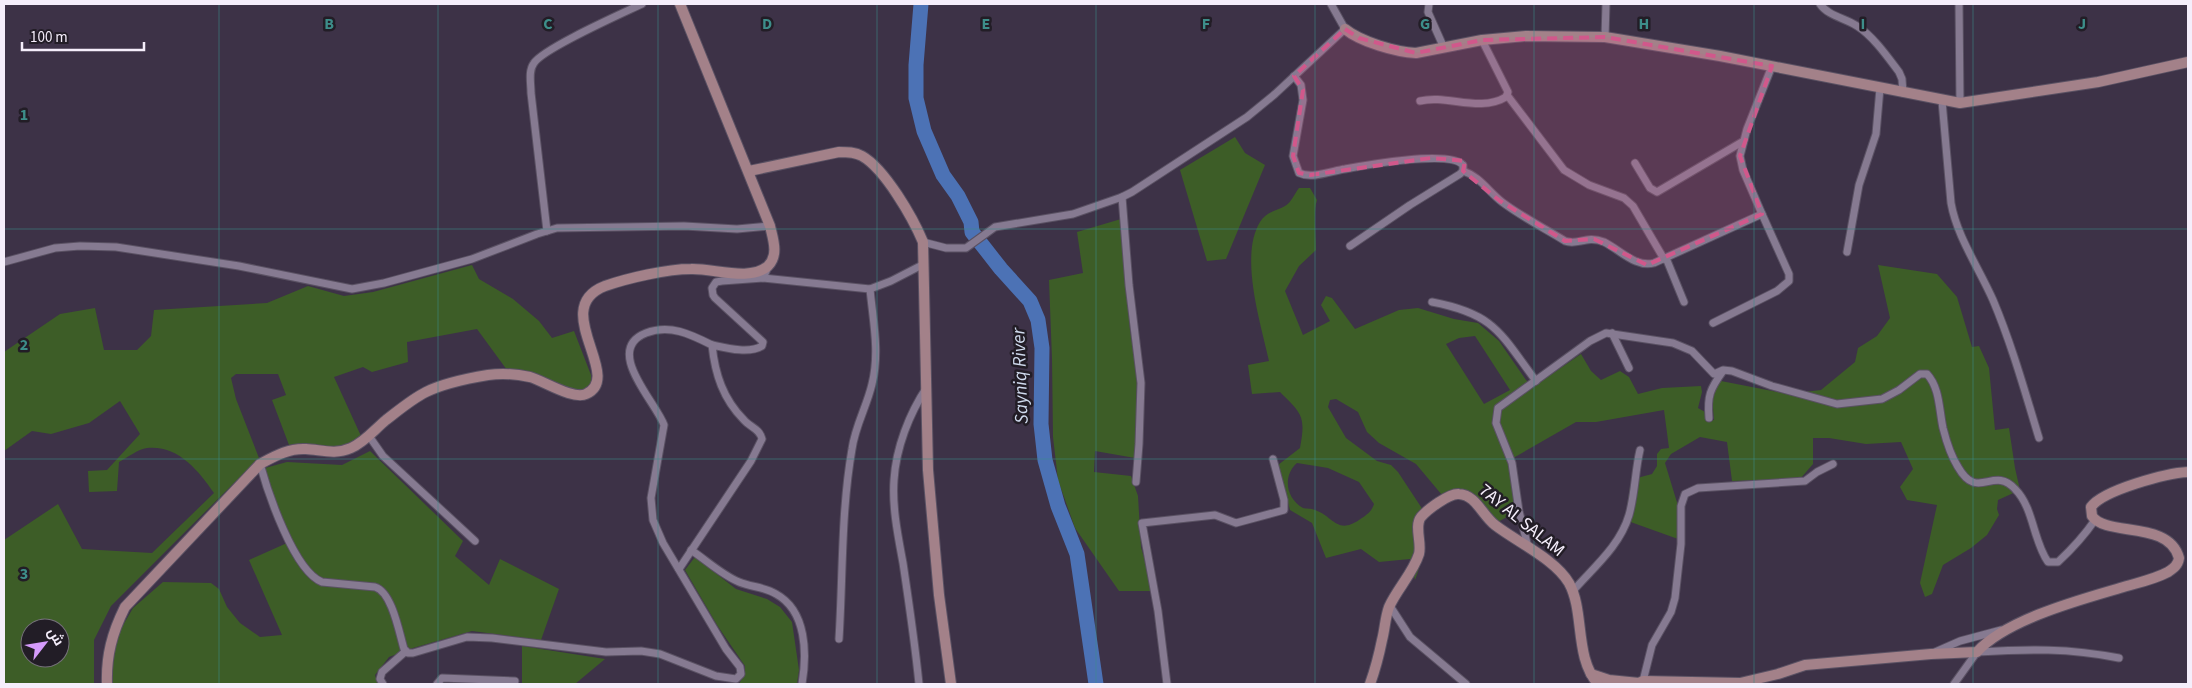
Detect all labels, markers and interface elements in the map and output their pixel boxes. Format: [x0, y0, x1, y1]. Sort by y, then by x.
text: B [324, 13, 334, 35]
text: C [543, 13, 553, 35]
text: D [762, 13, 772, 35]
text: E [982, 13, 990, 35]
text: F [1202, 13, 1210, 35]
text: G [1420, 13, 1430, 35]
text: H [1639, 13, 1649, 35]
text: I [1861, 13, 1865, 35]
text: J [2078, 13, 2086, 35]
scale bar [22, 20, 145, 52]
text: 100 m [30, 27, 68, 48]
text: 1 [20, 104, 28, 126]
water label: Sayniq River [1005, 326, 1036, 424]
text: 2 [20, 334, 28, 356]
street label: 7AY AL SALAM [1473, 478, 1570, 563]
text: 3 [20, 563, 28, 585]
north arrow [20, 618, 70, 668]
text: ش [42, 624, 69, 650]

